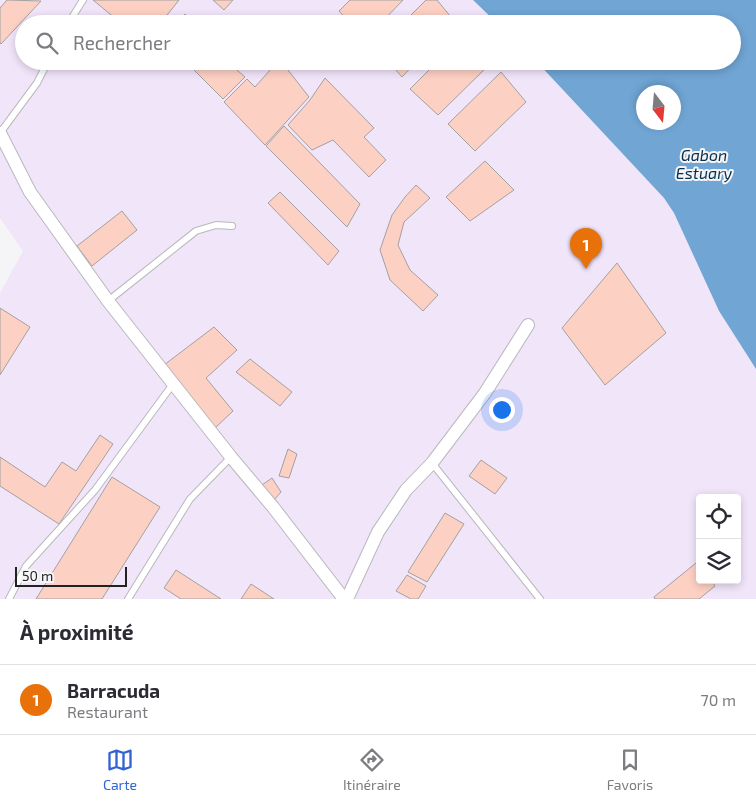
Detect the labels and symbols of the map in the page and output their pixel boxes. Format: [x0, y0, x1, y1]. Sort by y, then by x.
north arrow [636, 85, 681, 130]
water label: Gabon Estuary [676, 145, 733, 183]
pin: 1 [570, 228, 602, 269]
your location [489, 397, 515, 423]
scale bar [15, 564, 128, 587]

